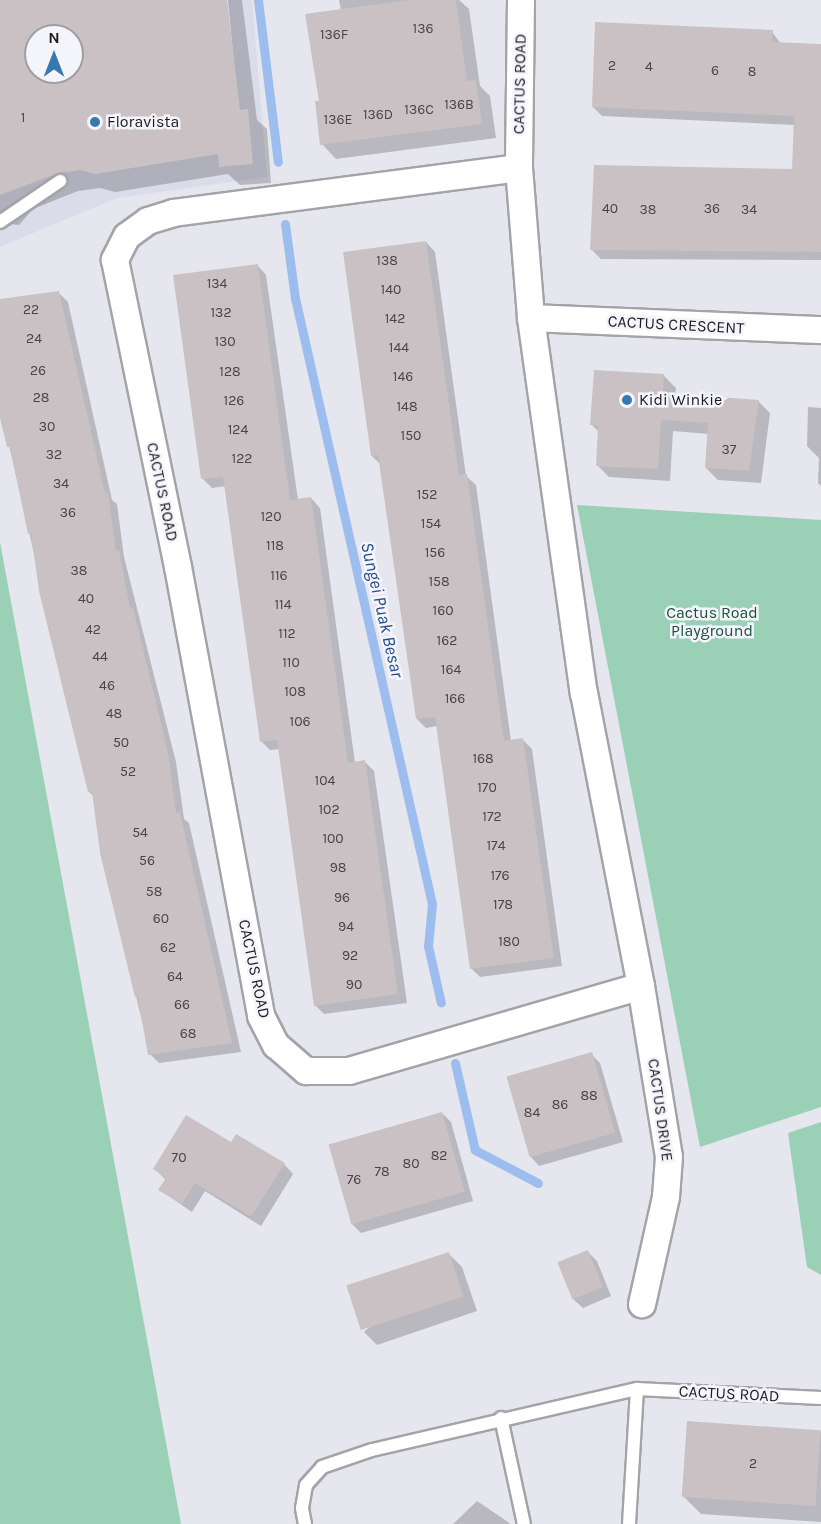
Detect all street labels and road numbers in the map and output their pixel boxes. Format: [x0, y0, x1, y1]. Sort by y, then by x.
street label: CACTUS ROAD [510, 34, 530, 134]
street label: CACTUS CRESCENT [607, 312, 745, 338]
street label: CACTUS ROAD [142, 441, 182, 543]
street label: CACTUS ROAD [234, 918, 274, 1020]
street label: CACTUS DRIVE [643, 1057, 677, 1163]
street label: CACTUS ROAD [678, 1382, 780, 1406]

